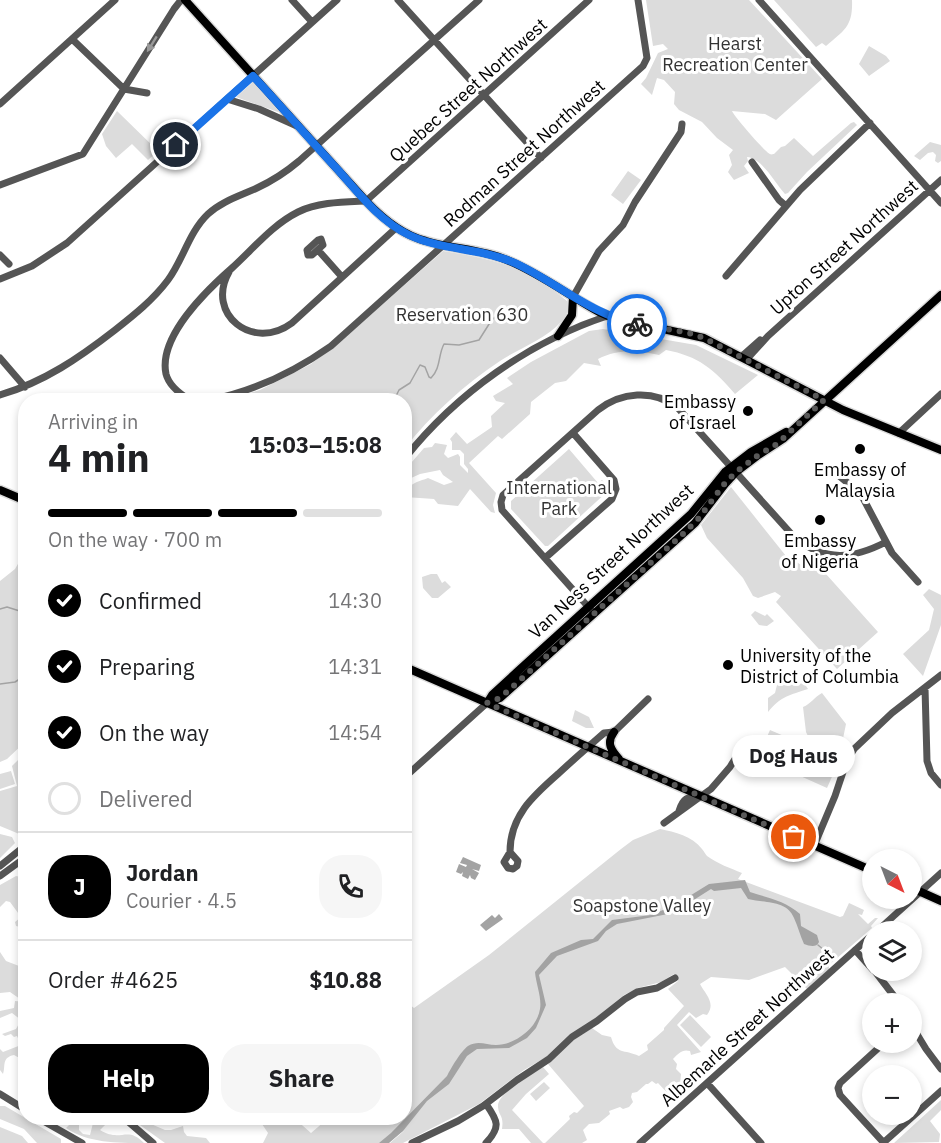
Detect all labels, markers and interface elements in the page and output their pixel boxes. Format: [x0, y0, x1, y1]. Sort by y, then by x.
street label: Quebec Street Northwest [384, 13, 552, 167]
park label: Hearst Recreation Center [662, 32, 808, 76]
one-way arrow [147, 36, 158, 52]
street label: Rodman Street Northwest [438, 74, 610, 232]
pin [150, 119, 201, 170]
icon: home [159, 128, 192, 161]
street label: Upton Street Northwest [765, 174, 923, 320]
courier [607, 294, 667, 354]
park label: Reservation 630 [396, 303, 528, 326]
icon: bike [621, 308, 654, 341]
place label: Embassy of Israel [664, 390, 736, 434]
marker: Embassy of Israel [741, 404, 755, 418]
text: Arriving in [48, 408, 138, 435]
text: 15:03–15:08 [249, 430, 382, 459]
text: 4 min [48, 432, 150, 483]
marker: Embassy of Malaysia [853, 442, 867, 456]
place label: Embassy of Malaysia [814, 458, 906, 502]
park label: International Park [506, 476, 612, 520]
street label: Van Ness Street Northwest [524, 479, 698, 643]
marker: Embassy of Nigeria [813, 513, 827, 527]
text: On the way · 700 m [48, 526, 222, 553]
place label: Embassy of Nigeria [781, 529, 859, 573]
icon: check [48, 584, 81, 617]
text: Confirmed [99, 586, 202, 615]
text: 14:30 [328, 587, 382, 614]
place label: University of the District of Columbia [740, 644, 899, 688]
icon: check [48, 650, 81, 683]
text: Preparing [99, 652, 194, 681]
text: 14:31 [328, 653, 382, 680]
marker: University of the District of Columbia [721, 658, 735, 672]
icon: check [48, 716, 81, 749]
text: On the way [99, 718, 209, 747]
text: 14:54 [328, 719, 382, 746]
callout: Dog Haus [732, 735, 856, 777]
text: Dog Haus [749, 742, 838, 769]
text: Delivered [99, 784, 193, 813]
pin [768, 811, 819, 862]
icon: bag [777, 820, 810, 853]
north arrow [862, 849, 922, 909]
map controls [862, 849, 922, 1125]
button: phone [319, 855, 382, 918]
text: Jordan [126, 858, 199, 887]
text: J [73, 872, 86, 901]
text: Courier · 4.5 [126, 887, 237, 914]
park label: Soapstone Valley [573, 894, 711, 917]
button: layers [862, 921, 922, 981]
street label: Albemarle Street Northwest [655, 943, 839, 1111]
text: Order #4625 [48, 965, 178, 994]
text: $10.88 [309, 965, 382, 994]
button: + [862, 993, 922, 1053]
button: Help [48, 1044, 209, 1113]
button: Share [221, 1044, 382, 1113]
button: − [862, 1065, 922, 1125]

